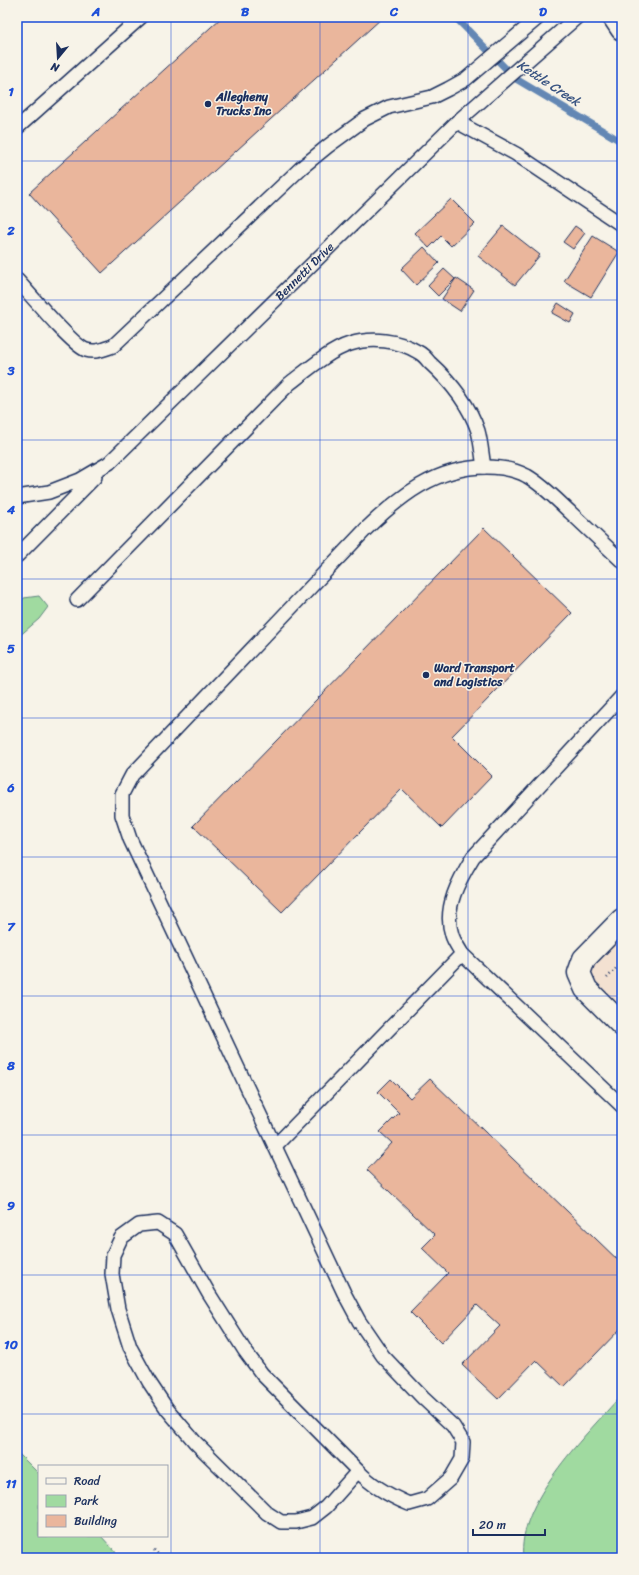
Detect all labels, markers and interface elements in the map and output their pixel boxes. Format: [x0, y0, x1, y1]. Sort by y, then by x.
text: A [91, 0, 100, 23]
text: B [241, 0, 250, 23]
text: C [389, 0, 399, 23]
text: D [539, 0, 547, 23]
north arrow [38, 38, 78, 78]
water label: Kettle Creek [512, 54, 587, 113]
text: N [48, 57, 63, 78]
text: 1 [8, 80, 14, 103]
place label: Allegheny Trucks Inc [215, 86, 272, 122]
marker: Allegheny Trucks Inc [203, 99, 213, 109]
text: 2 [6, 219, 15, 242]
street label: Bennetti Drive [270, 237, 340, 306]
text: 3 [6, 359, 15, 382]
text: 4 [6, 498, 16, 521]
text: 5 [7, 637, 15, 660]
place label: Ward Transport and Logistics [433, 657, 515, 693]
marker: Ward Transport and Logistics [421, 670, 431, 680]
text: 6 [6, 776, 15, 799]
text: 7 [7, 915, 16, 938]
text: 8 [6, 1054, 15, 1077]
text: 9 [7, 1194, 15, 1217]
text: 10 [4, 1333, 18, 1356]
legend [38, 1465, 168, 1537]
text: Road [74, 1470, 101, 1492]
text: 11 [5, 1472, 17, 1495]
text: Park [74, 1490, 99, 1512]
text: Building [74, 1510, 117, 1532]
scale bar [473, 1511, 545, 1537]
text: 20 m [479, 1514, 506, 1536]

